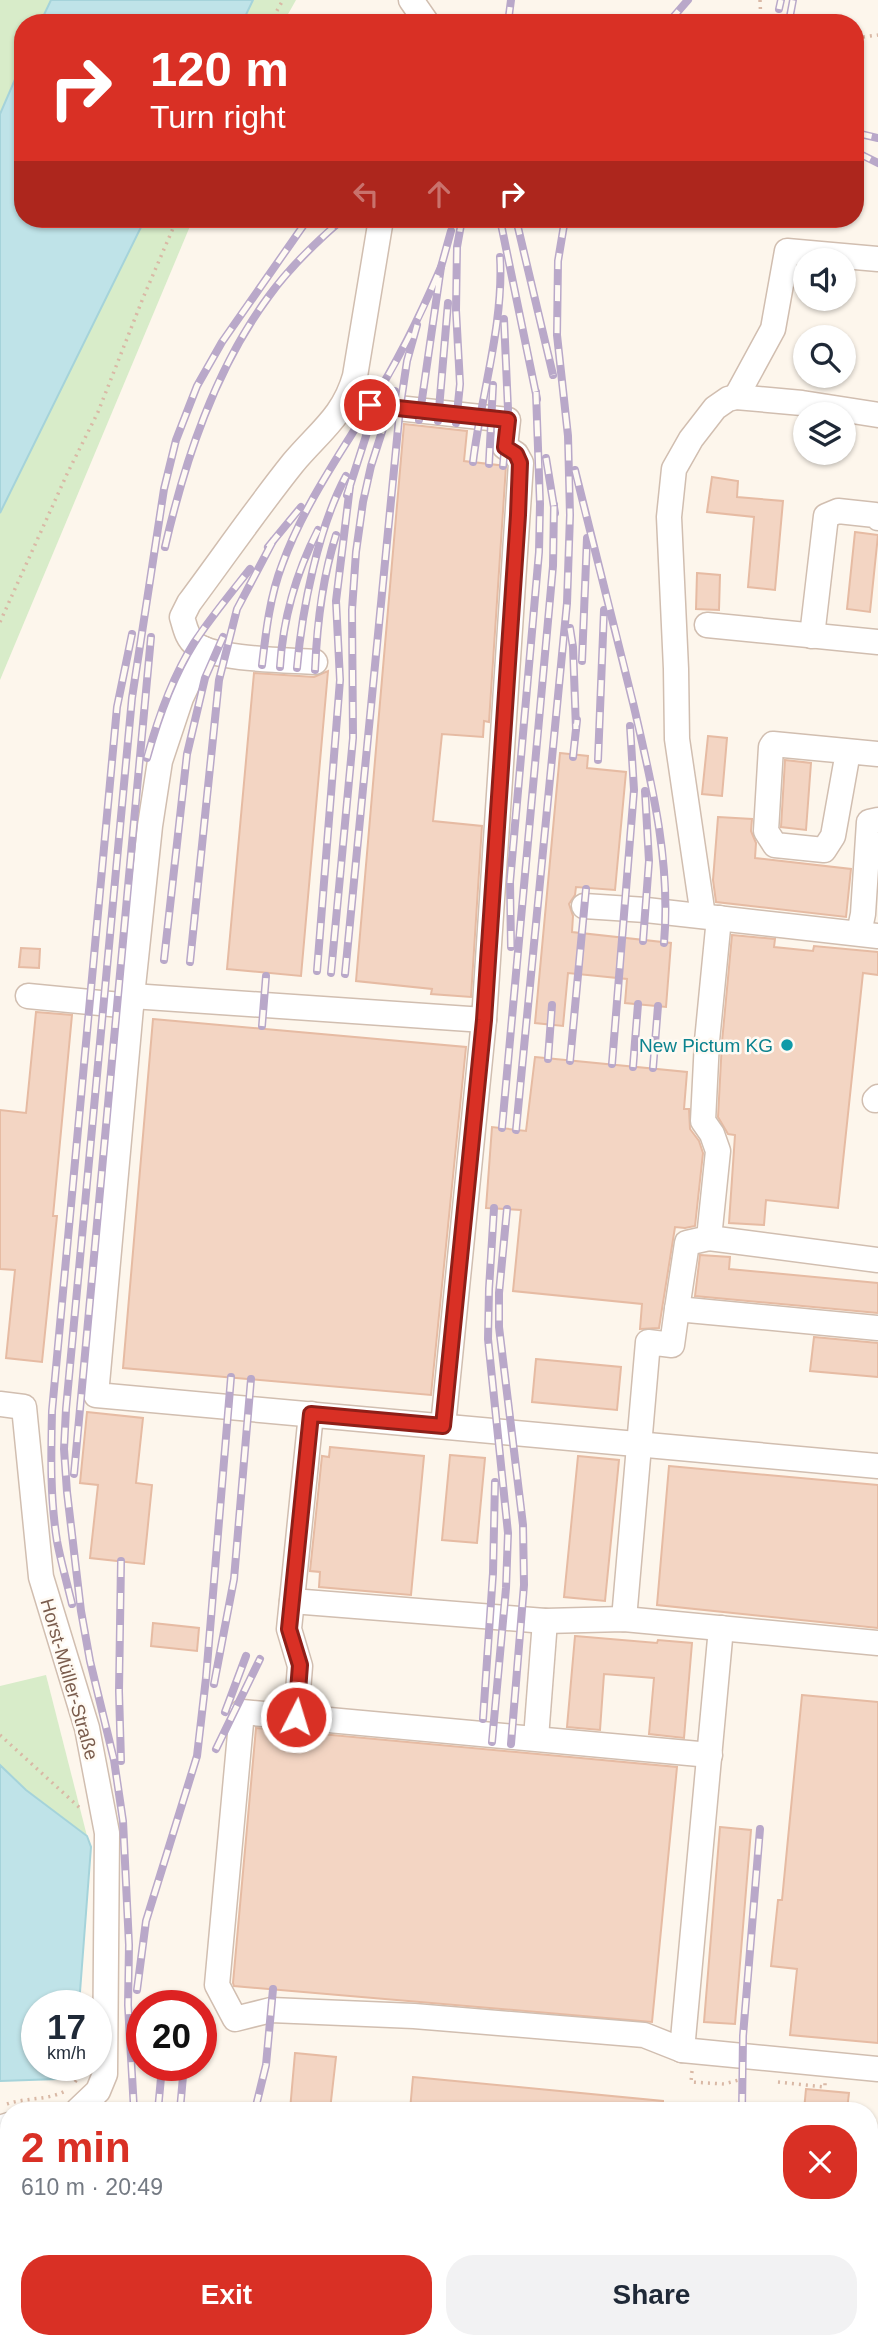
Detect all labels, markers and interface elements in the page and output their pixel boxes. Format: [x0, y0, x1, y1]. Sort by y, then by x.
icon: right [35, 42, 126, 133]
text: 120 m [150, 42, 289, 96]
text: Turn right [150, 99, 286, 135]
icon: left [347, 175, 385, 213]
icon: ahead [420, 175, 458, 213]
icon: right [493, 175, 531, 213]
map controls [793, 248, 856, 465]
button: sound [793, 248, 856, 311]
button: search [793, 325, 856, 388]
pin [340, 375, 400, 435]
icon: arrive [351, 386, 389, 424]
button: layers [793, 402, 856, 465]
place label: New Pictum KG [639, 1035, 773, 1056]
marker: New Pictum KG [779, 1037, 795, 1053]
street label: Horst-Müller-Straße [36, 1596, 103, 1762]
position arrow [259, 1680, 333, 1754]
speed limit sign: 20 [126, 1990, 217, 2081]
text: 17 [47, 2007, 86, 2046]
text: km/h [47, 2043, 86, 2063]
text: 2 min [21, 2124, 131, 2171]
button: close [783, 2125, 857, 2199]
text: 610 m · 20:49 [21, 2174, 163, 2200]
button: Exit [21, 2255, 432, 2335]
button: Share [446, 2255, 857, 2335]

